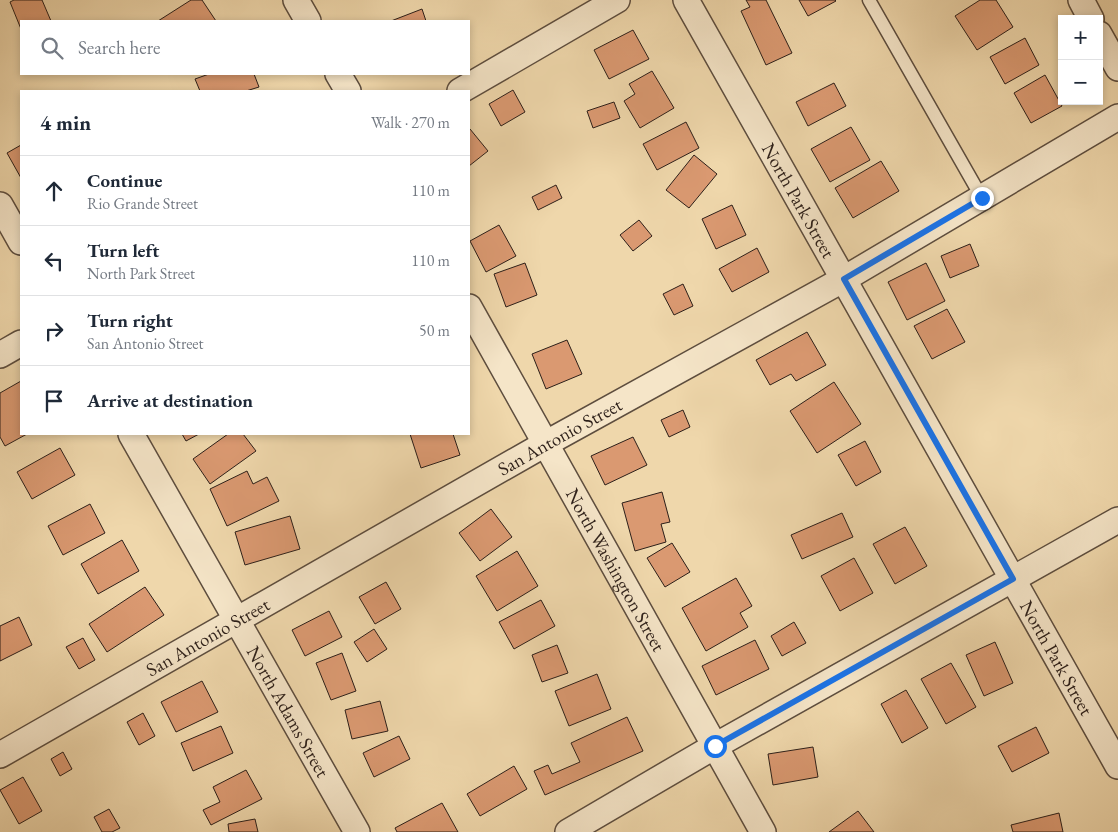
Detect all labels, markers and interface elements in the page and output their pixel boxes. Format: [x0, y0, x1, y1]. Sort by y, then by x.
map controls [1058, 15, 1103, 105]
button: + [1058, 15, 1103, 60]
search box [20, 20, 470, 75]
icon: search [38, 34, 66, 62]
text: Search here [78, 35, 160, 60]
button: − [1058, 60, 1103, 105]
text: 4 min [40, 109, 91, 136]
text: Walk · 270 m [371, 112, 450, 133]
street label: North Park Street [756, 139, 841, 263]
text: Continue [87, 168, 162, 193]
icon: ahead [40, 177, 68, 205]
text: 110 m [411, 180, 450, 201]
route end [971, 187, 994, 210]
text: Rio Grande Street [87, 193, 198, 214]
text: Turn left [87, 238, 159, 263]
icon: left [40, 247, 68, 275]
text: 110 m [411, 250, 450, 271]
text: North Park Street [87, 263, 195, 284]
text: Turn right [87, 308, 173, 333]
icon: right [40, 317, 68, 345]
text: 50 m [419, 320, 450, 341]
text: San Antonio Street [87, 333, 204, 354]
icon: arrive [40, 387, 68, 415]
text: Arrive at destination [87, 388, 253, 413]
street label: San Antonio Street [493, 392, 626, 481]
street label: North Washington Street [560, 484, 671, 656]
street label: San Antonio Street [141, 592, 274, 682]
street label: North Park Street [1014, 596, 1099, 720]
street label: North Adams Street [241, 641, 335, 782]
route start [704, 735, 727, 758]

